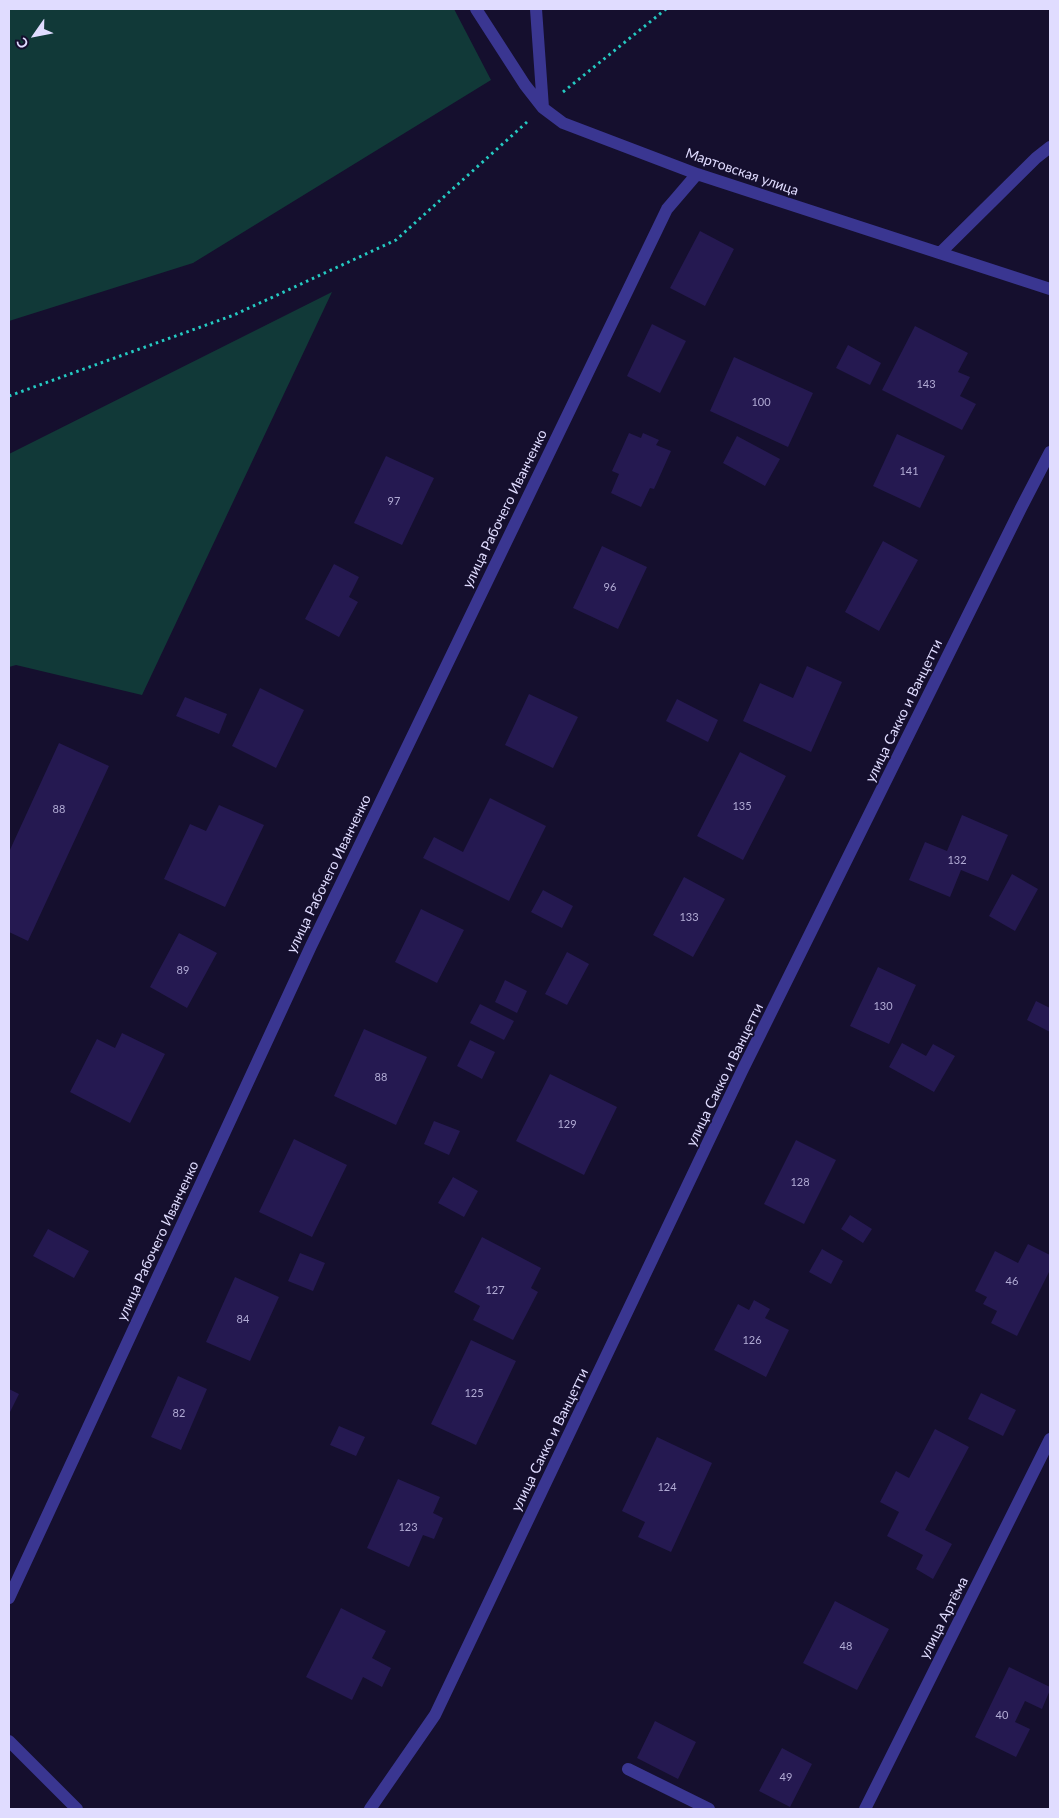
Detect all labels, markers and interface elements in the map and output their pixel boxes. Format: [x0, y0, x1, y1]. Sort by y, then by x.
north arrow [10, 10, 60, 60]
text: С [12, 35, 32, 52]
street label: Мартовская улица [683, 145, 801, 199]
house number: 143 [916, 377, 936, 391]
house number: 100 [751, 395, 771, 409]
street label: улица Рабочего Иванченко [459, 427, 551, 591]
house number: 141 [899, 464, 919, 478]
house number: 97 [388, 494, 400, 508]
house number: 96 [604, 580, 616, 594]
street label: улица Сакко и Ванцетти [862, 637, 946, 785]
street label: улица Рабочего Иванченко [283, 792, 375, 956]
house number: 135 [732, 799, 752, 813]
house number: 88 [53, 802, 65, 816]
house number: 132 [947, 853, 967, 867]
house number: 133 [679, 910, 699, 924]
house number: 89 [177, 963, 189, 977]
house number: 130 [873, 999, 893, 1013]
street label: улица Сакко и Ванцетти [683, 1001, 767, 1149]
house number: 88 [375, 1070, 387, 1084]
house number: 129 [557, 1117, 577, 1131]
street label: улица Рабочего Иванченко [114, 1158, 202, 1324]
house number: 128 [790, 1175, 810, 1189]
house number: 46 [1006, 1274, 1018, 1288]
house number: 127 [485, 1283, 505, 1297]
house number: 84 [237, 1312, 249, 1326]
house number: 126 [742, 1333, 762, 1347]
street label: улица Сакко и Ванцетти [508, 1366, 592, 1514]
house number: 125 [464, 1386, 484, 1400]
house number: 82 [173, 1406, 185, 1420]
house number: 124 [657, 1480, 677, 1494]
house number: 123 [398, 1520, 418, 1534]
street label: улица Артёма [916, 1574, 972, 1662]
house number: 48 [840, 1639, 852, 1653]
house number: 40 [996, 1708, 1008, 1722]
house number: 49 [780, 1770, 792, 1784]

